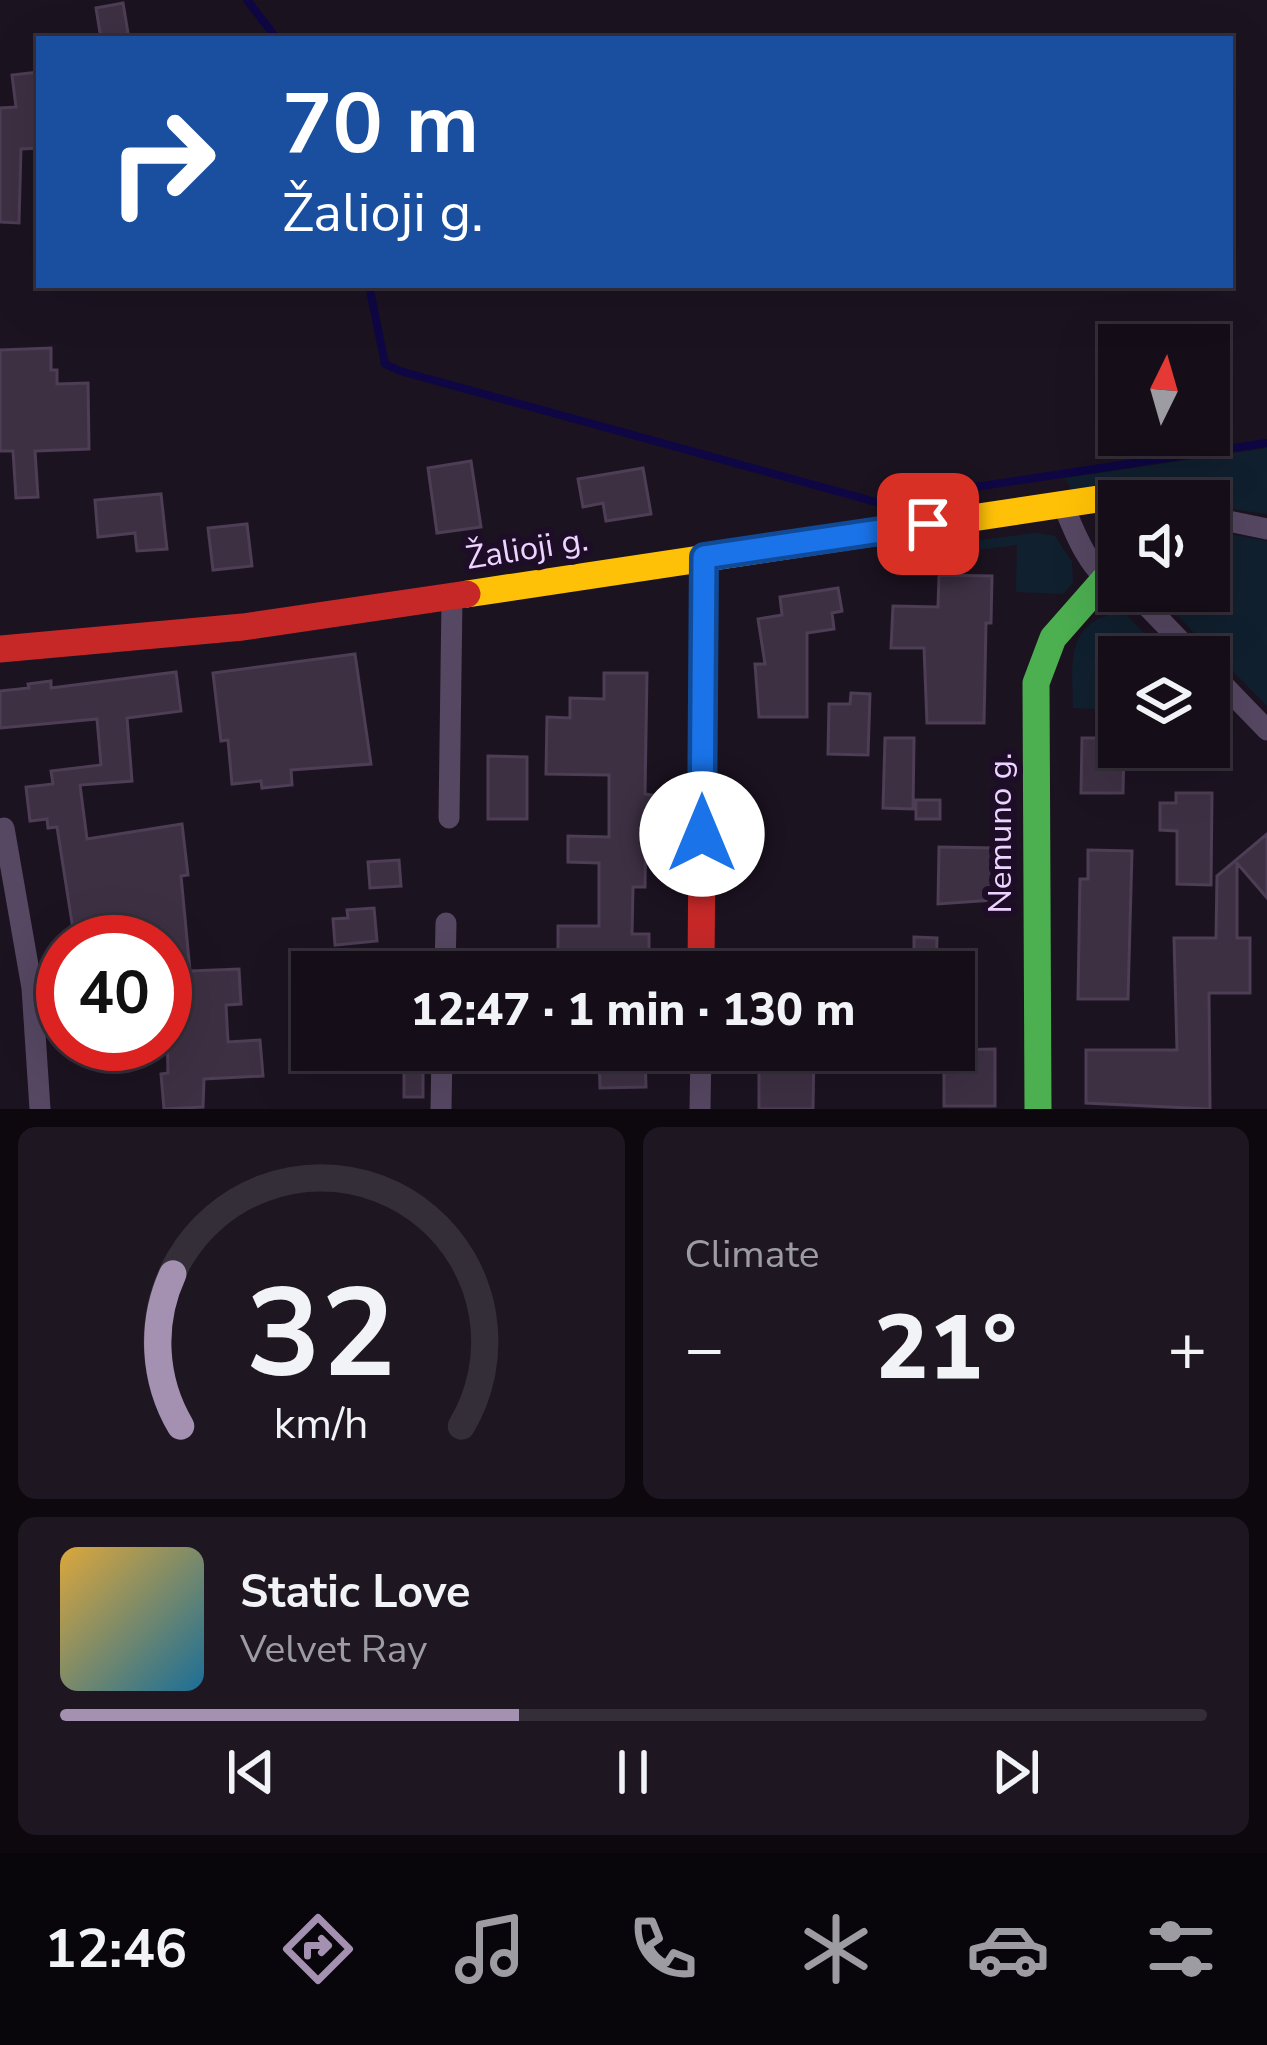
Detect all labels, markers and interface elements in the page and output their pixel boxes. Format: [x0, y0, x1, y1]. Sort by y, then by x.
text: 70 m [282, 67, 479, 182]
icon: right [84, 84, 240, 240]
text: Žalioji g. [282, 176, 484, 250]
north arrow [1098, 324, 1230, 456]
map controls [1098, 324, 1230, 768]
pin [877, 473, 979, 575]
button: sound [1098, 480, 1230, 612]
icon: arrive [895, 491, 961, 557]
street label: Žalioji g. [463, 517, 591, 581]
button: layers [1098, 636, 1230, 768]
street label: Nemuno g. [978, 752, 1023, 914]
position arrow [639, 771, 765, 897]
speed limit sign: 40 [36, 915, 192, 1071]
text: 12:47 · 1 min · 130 m [410, 980, 856, 1041]
text: Climate [685, 1228, 820, 1281]
text: 32 [246, 1249, 396, 1419]
text: 21° [874, 1287, 1017, 1410]
text: − [685, 1304, 724, 1394]
text: + [1167, 1304, 1207, 1394]
text: km/h [274, 1395, 369, 1453]
text: Static Love [240, 1562, 470, 1623]
text: Velvet Ray [240, 1623, 427, 1676]
icon: previous [218, 1739, 284, 1805]
icon: pause [600, 1739, 666, 1805]
icon: next [983, 1739, 1049, 1805]
icon: directions [276, 1907, 360, 1991]
icon: music [448, 1907, 532, 1991]
icon: phone [621, 1907, 705, 1991]
icon: climate [794, 1907, 878, 1991]
icon: car [966, 1907, 1050, 1991]
icon: filters [1139, 1907, 1223, 1991]
text: 12:46 [44, 1912, 187, 1986]

